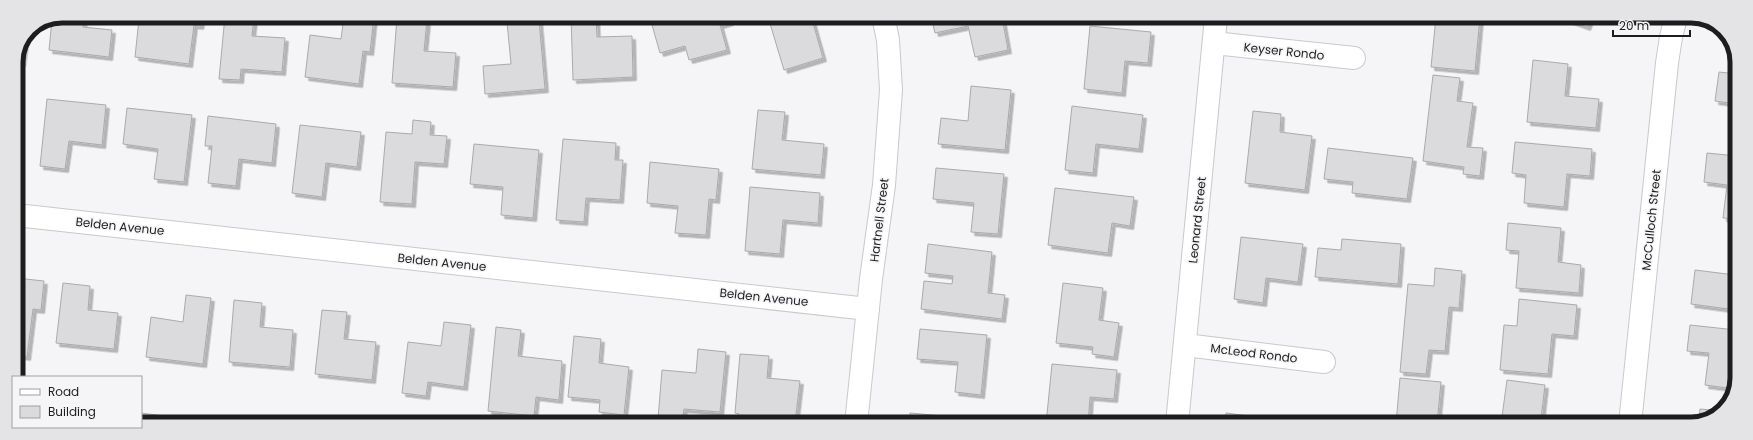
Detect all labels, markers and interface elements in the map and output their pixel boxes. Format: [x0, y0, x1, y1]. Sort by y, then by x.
scale bar [1613, 12, 1690, 38]
text: 20 m [1619, 17, 1649, 34]
street label: Keyser Rondo [1243, 38, 1326, 64]
street label: McCulloch Street [1637, 169, 1665, 271]
street label: Leonard Street [1184, 176, 1210, 264]
street label: Hartnell Street [865, 177, 893, 263]
street label: Belden Avenue [75, 213, 165, 239]
street label: Belden Avenue [397, 249, 487, 275]
street label: Belden Avenue [719, 284, 809, 310]
street label: McLeod Rondo [1209, 339, 1299, 367]
legend [12, 376, 142, 428]
text: Road [48, 383, 79, 400]
text: Building [48, 403, 96, 420]

